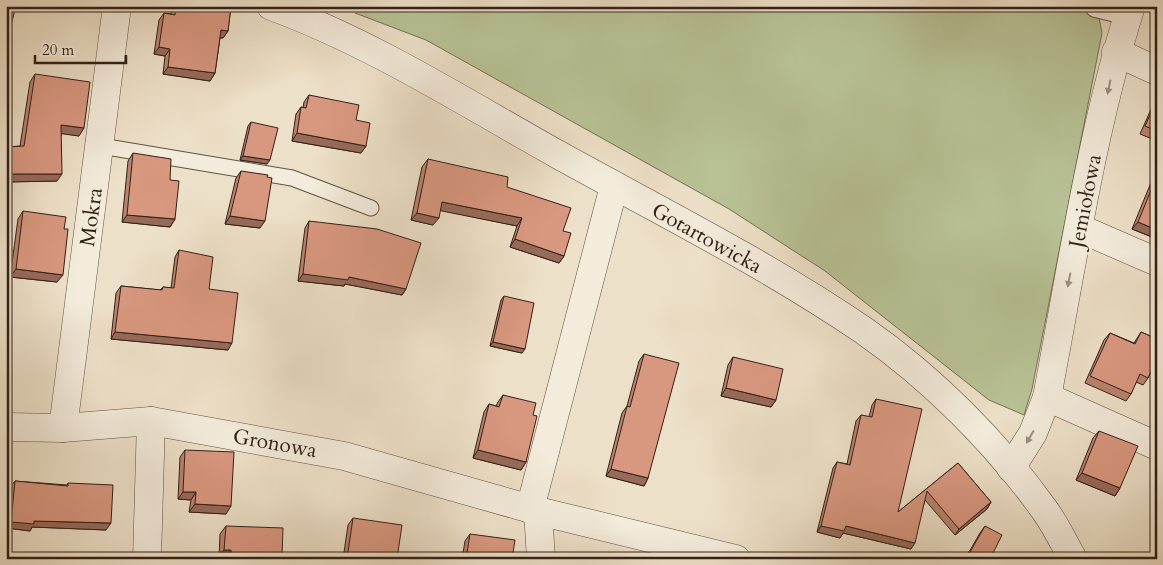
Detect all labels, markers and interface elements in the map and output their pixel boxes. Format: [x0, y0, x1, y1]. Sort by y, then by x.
scale bar [35, 32, 126, 64]
text: 20 m [42, 40, 74, 60]
one-way arrow [1105, 79, 1113, 94]
street label: Jemiołowa [1062, 152, 1109, 253]
street label: Mokra [73, 186, 110, 248]
street label: Gotartowicka [646, 196, 767, 281]
one-way arrow [1065, 273, 1073, 289]
street label: Gronowa [231, 422, 319, 465]
one-way arrow [1026, 431, 1035, 444]

